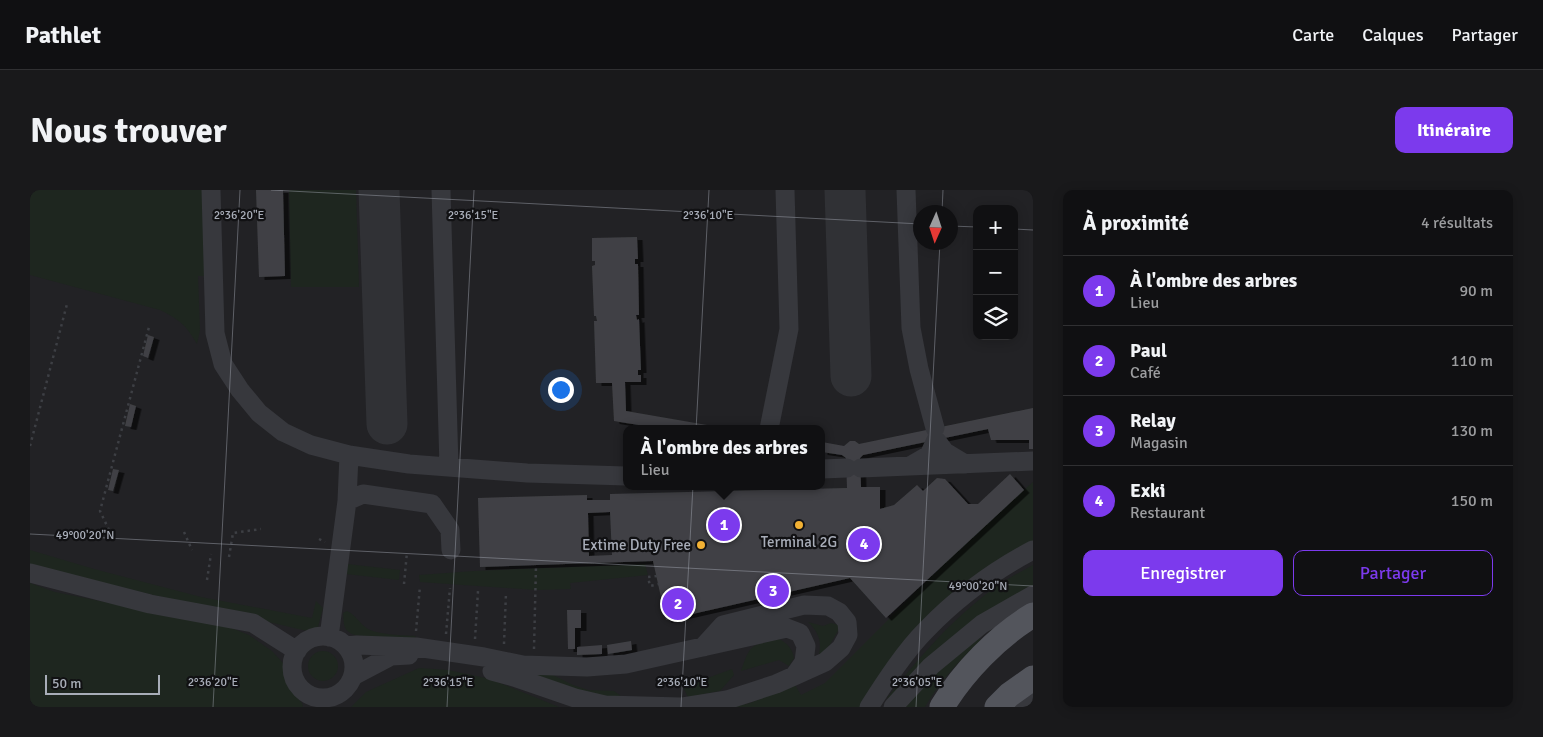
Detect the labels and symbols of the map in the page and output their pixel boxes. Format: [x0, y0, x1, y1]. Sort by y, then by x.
north arrow [913, 205, 958, 250]
text: 2°36'20"E [214, 208, 265, 223]
text: 2°36'15"E [448, 208, 499, 223]
text: 2°36'10"E [683, 208, 734, 223]
your location [548, 377, 574, 403]
pin: 1 [708, 506, 740, 544]
marker: Terminal 2G [793, 519, 805, 531]
pin: 4 [848, 525, 880, 563]
text: 49°00'20"N [56, 528, 114, 543]
place label: Terminal 2G [761, 533, 837, 551]
place label: Extime Duty Free [582, 536, 691, 554]
marker: Extime Duty Free [695, 539, 707, 551]
pin: 3 [757, 572, 789, 610]
text: 49°00'20"N [949, 579, 1007, 594]
pin: 2 [662, 585, 694, 623]
scale bar [45, 672, 160, 695]
text: 2°36'20"E [188, 675, 239, 690]
text: 2°36'15"E [423, 675, 474, 690]
text: 2°36'10"E [657, 675, 708, 690]
text: 2°36'05"E [892, 675, 943, 690]

